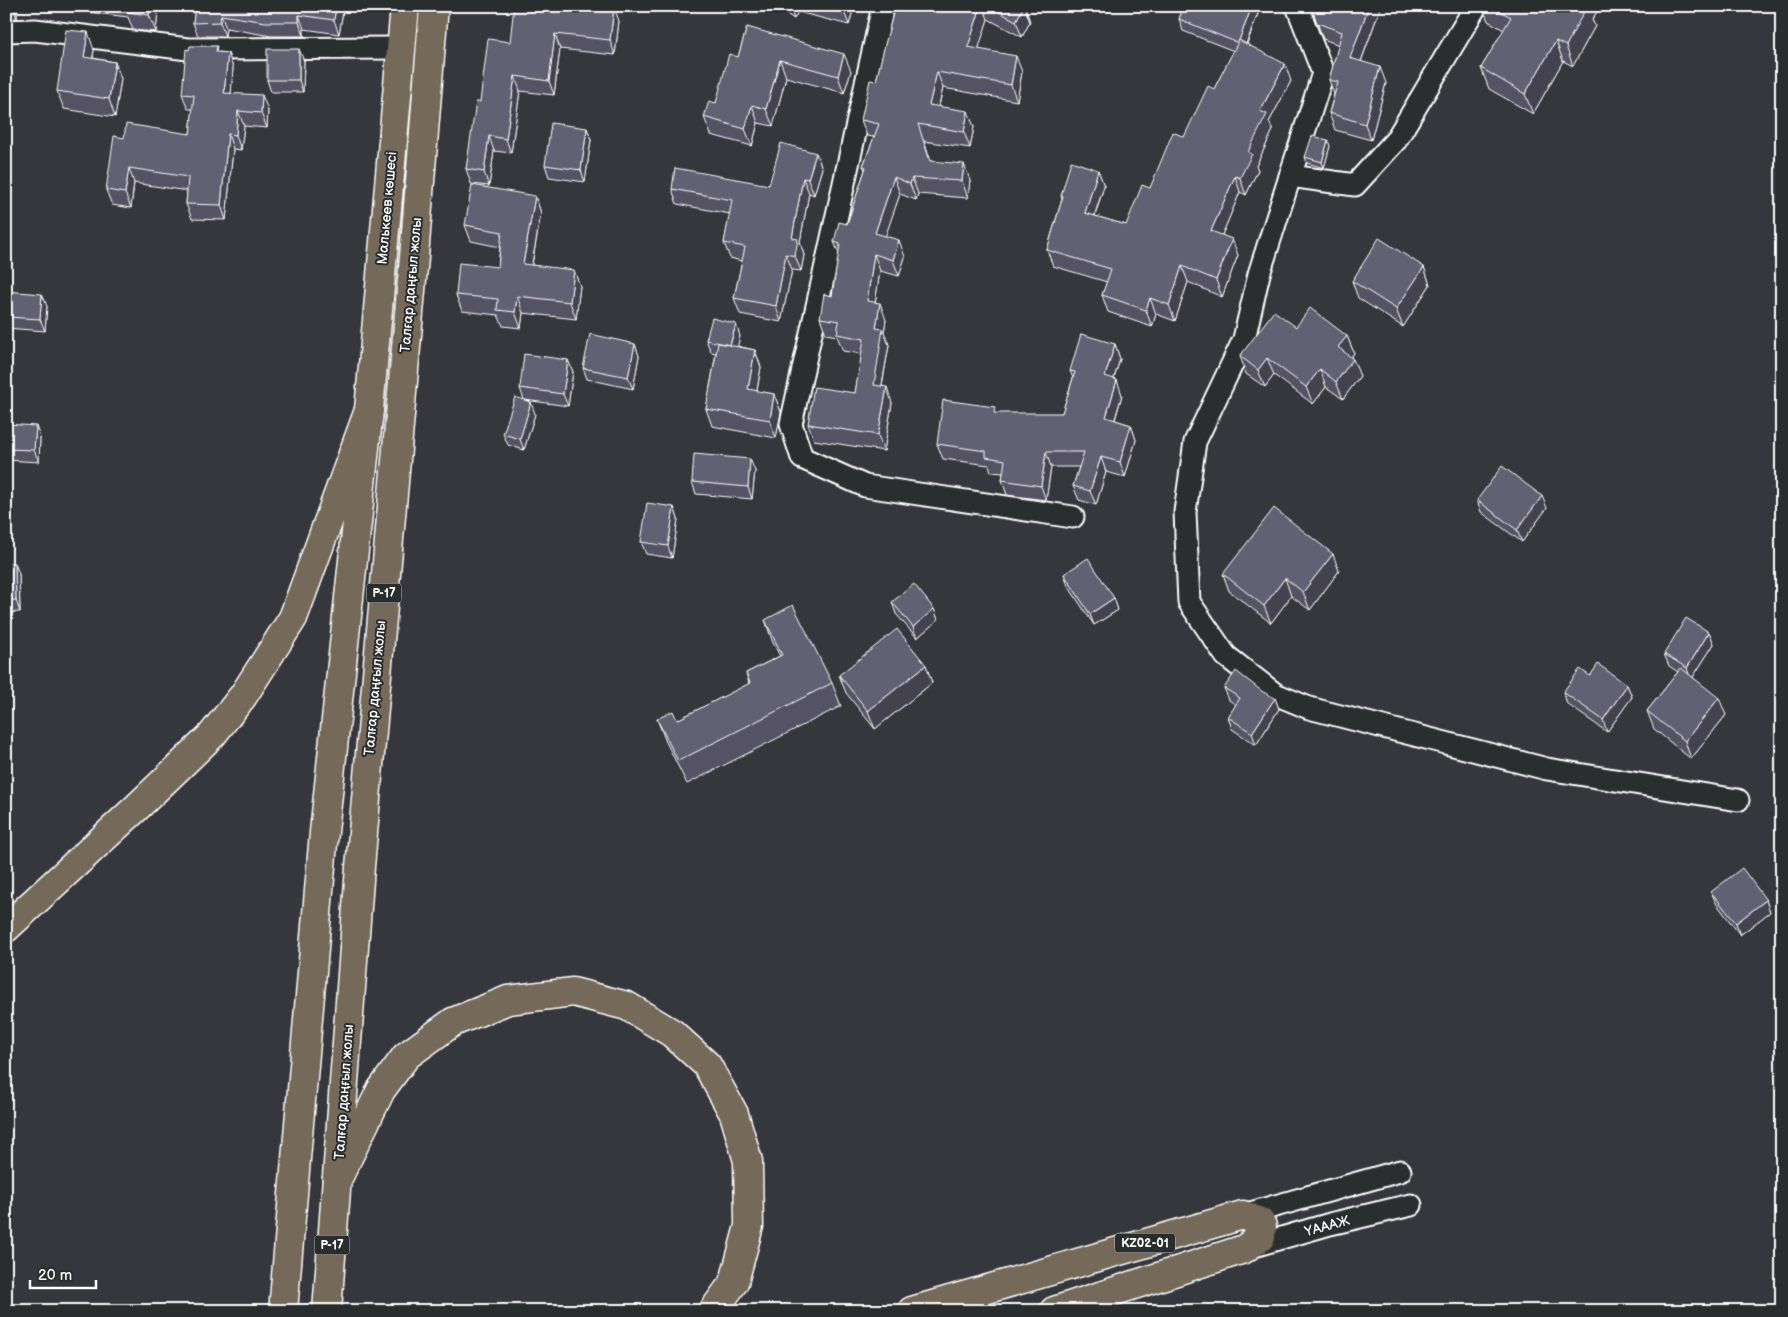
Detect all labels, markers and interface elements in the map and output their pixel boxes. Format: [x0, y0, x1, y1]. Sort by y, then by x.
street label: Малькеев көшесі [374, 151, 400, 265]
street label: Талғар даңғыл жолы [397, 217, 425, 353]
road number: P-17 [366, 584, 402, 602]
street label: Талғар даңғыл жолы [361, 620, 389, 756]
street label: Талғар даңғыл жолы [331, 1024, 357, 1160]
street label: ҮАААЖ [1303, 1212, 1352, 1240]
road number: KZ02-01 [1115, 1234, 1175, 1252]
road number: P-17 [314, 1236, 350, 1254]
scale bar [30, 1257, 96, 1289]
text: 20 m [38, 1266, 72, 1285]

